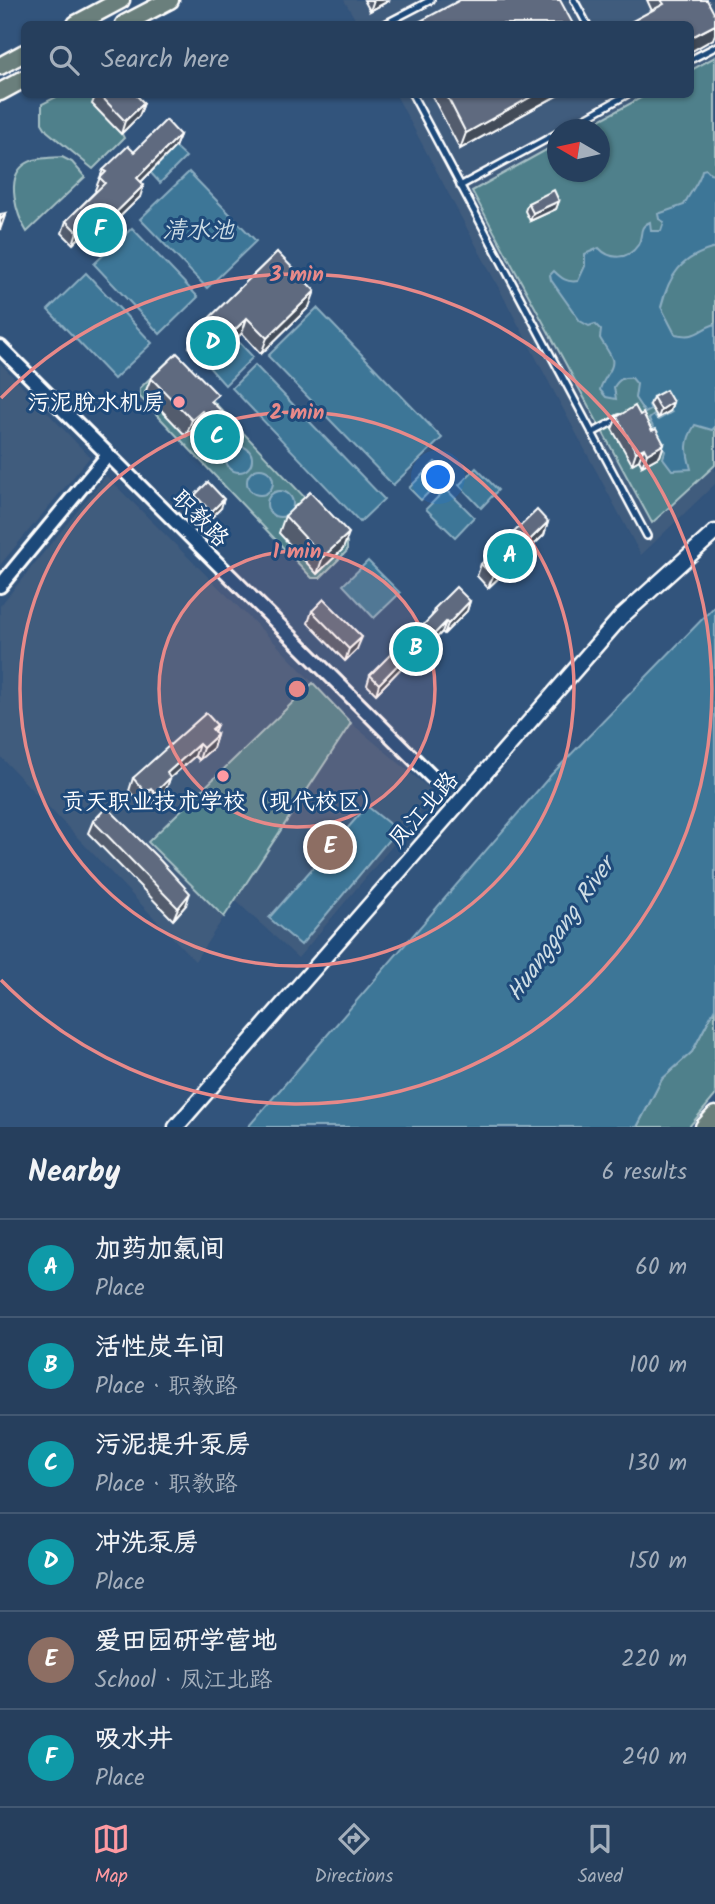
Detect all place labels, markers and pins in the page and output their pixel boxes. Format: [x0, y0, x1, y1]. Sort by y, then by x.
pin: F [77, 204, 123, 256]
pin: D [190, 317, 236, 369]
place label: 污泥脱水机房 [27, 386, 165, 422]
marker: 污泥脱水机房 [171, 394, 187, 410]
pin: C [194, 411, 240, 463]
pin: A [487, 530, 533, 582]
pin: B [393, 623, 439, 675]
centre of rings [285, 677, 309, 701]
marker: 贡天职业技术学校（现代校区） [215, 768, 231, 784]
place label: 贡天职业技术学校（现代校区） [62, 785, 384, 821]
pin: E [307, 821, 353, 873]

